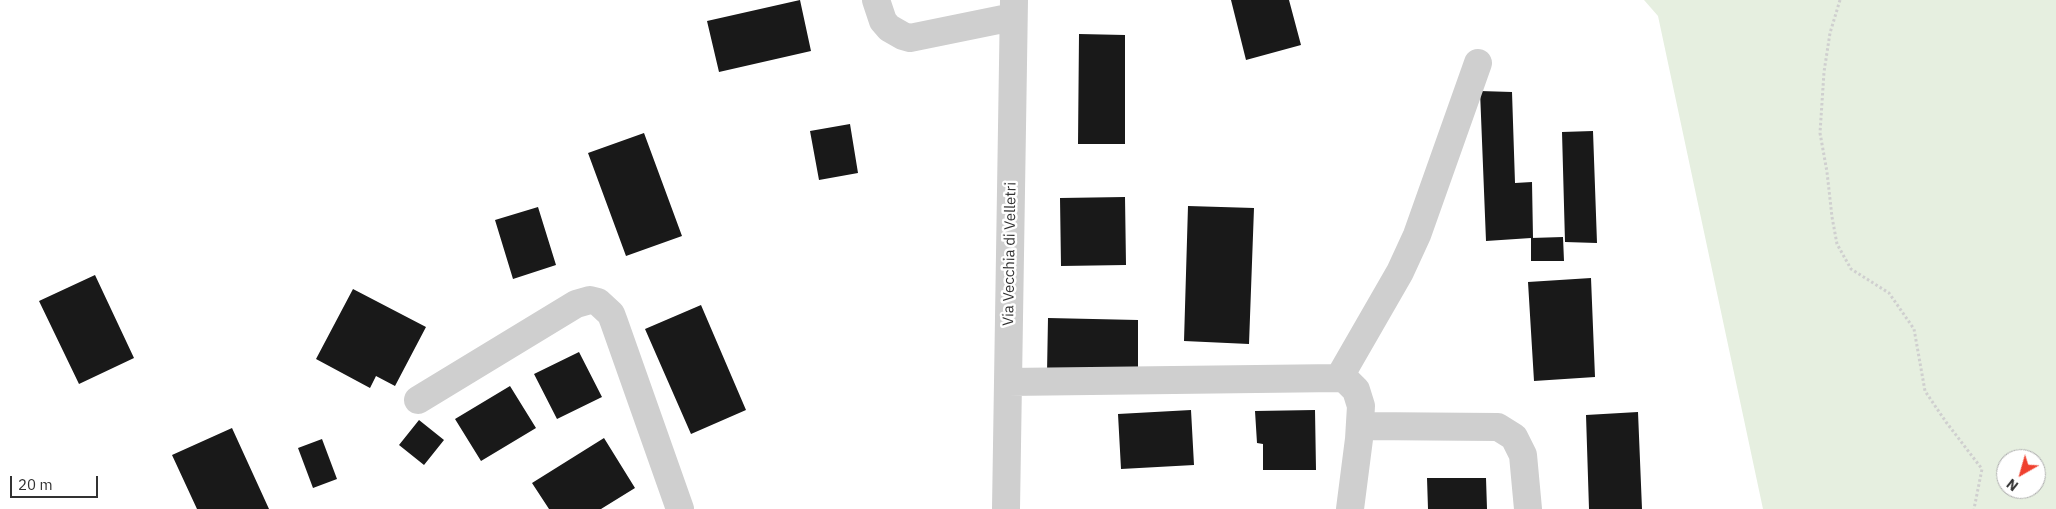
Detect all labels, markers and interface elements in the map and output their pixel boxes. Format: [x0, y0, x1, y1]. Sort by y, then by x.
street label: Via Vecchia di Velletri [1000, 182, 1020, 326]
north arrow [1996, 449, 2046, 499]
scale bar [12, 466, 100, 498]
text: 20 m [18, 475, 53, 494]
text: N [2003, 475, 2022, 495]

